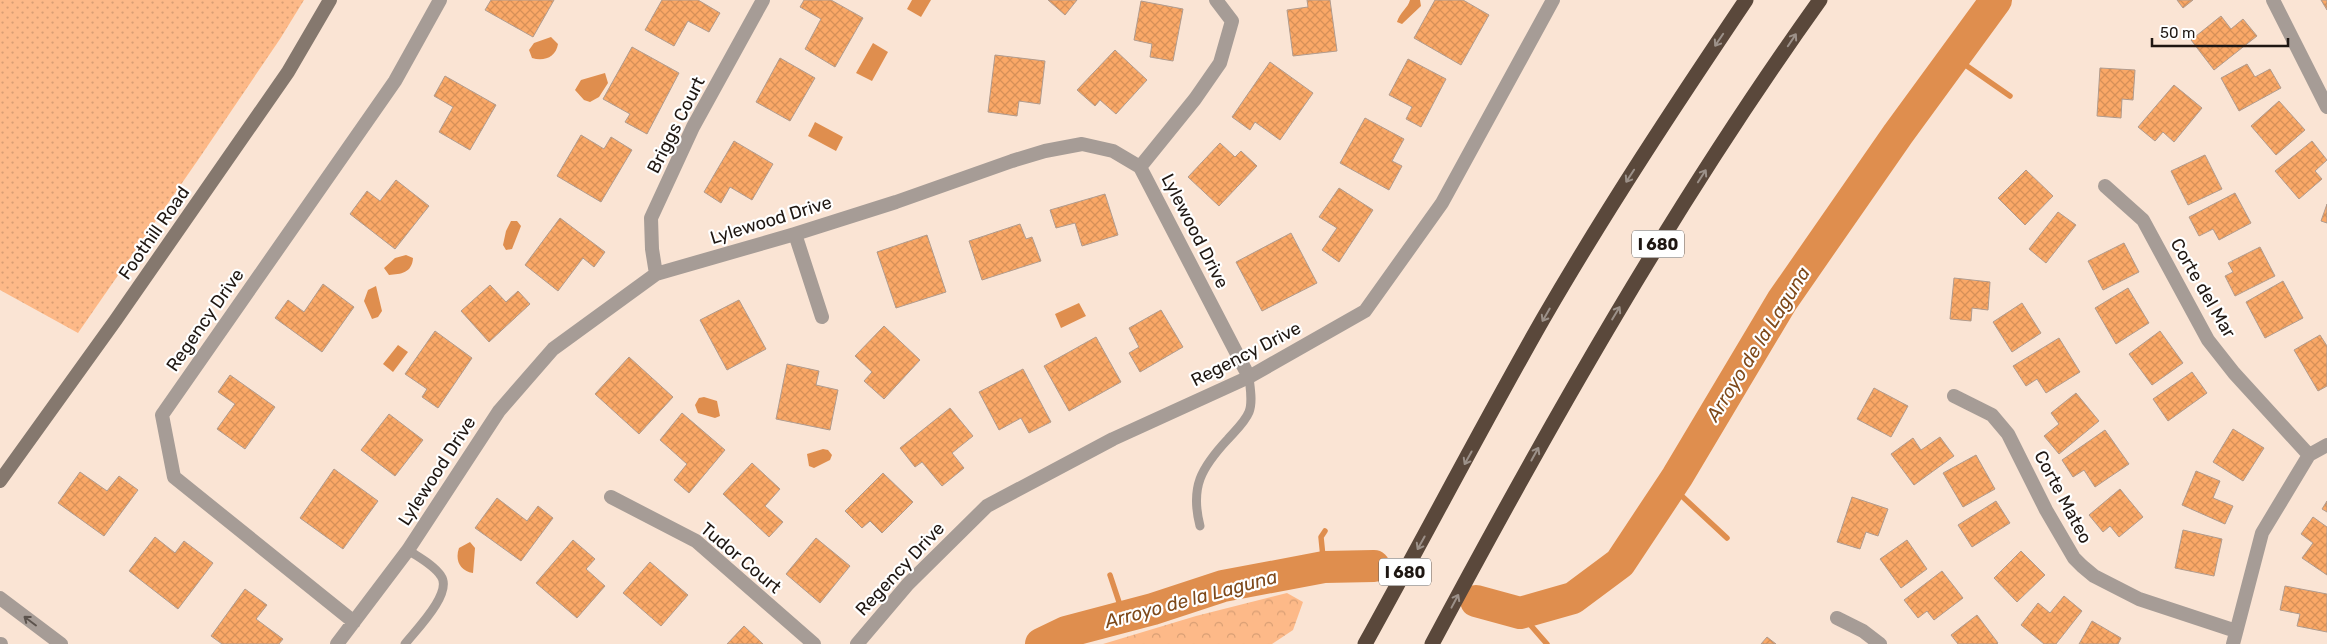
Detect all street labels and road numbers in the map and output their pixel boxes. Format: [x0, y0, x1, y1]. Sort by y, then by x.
street label: Briggs Court [642, 73, 710, 177]
street label: Lylewood Drive [1157, 170, 1233, 292]
street label: Foothill Road [114, 182, 194, 284]
street label: Lylewood Drive [708, 191, 834, 249]
road number: I 680 [1632, 230, 1684, 258]
street label: Corte del Mar [2166, 234, 2240, 342]
street label: Regency Drive [161, 264, 249, 376]
street label: Regency Drive [1187, 317, 1305, 391]
street label: Lylewood Drive [394, 412, 480, 530]
street label: Corte Mateo [2029, 447, 2097, 547]
street label: Regency Drive [851, 517, 949, 621]
street label: Tudor Court [696, 518, 786, 598]
road number: I 680 [1379, 558, 1431, 586]

